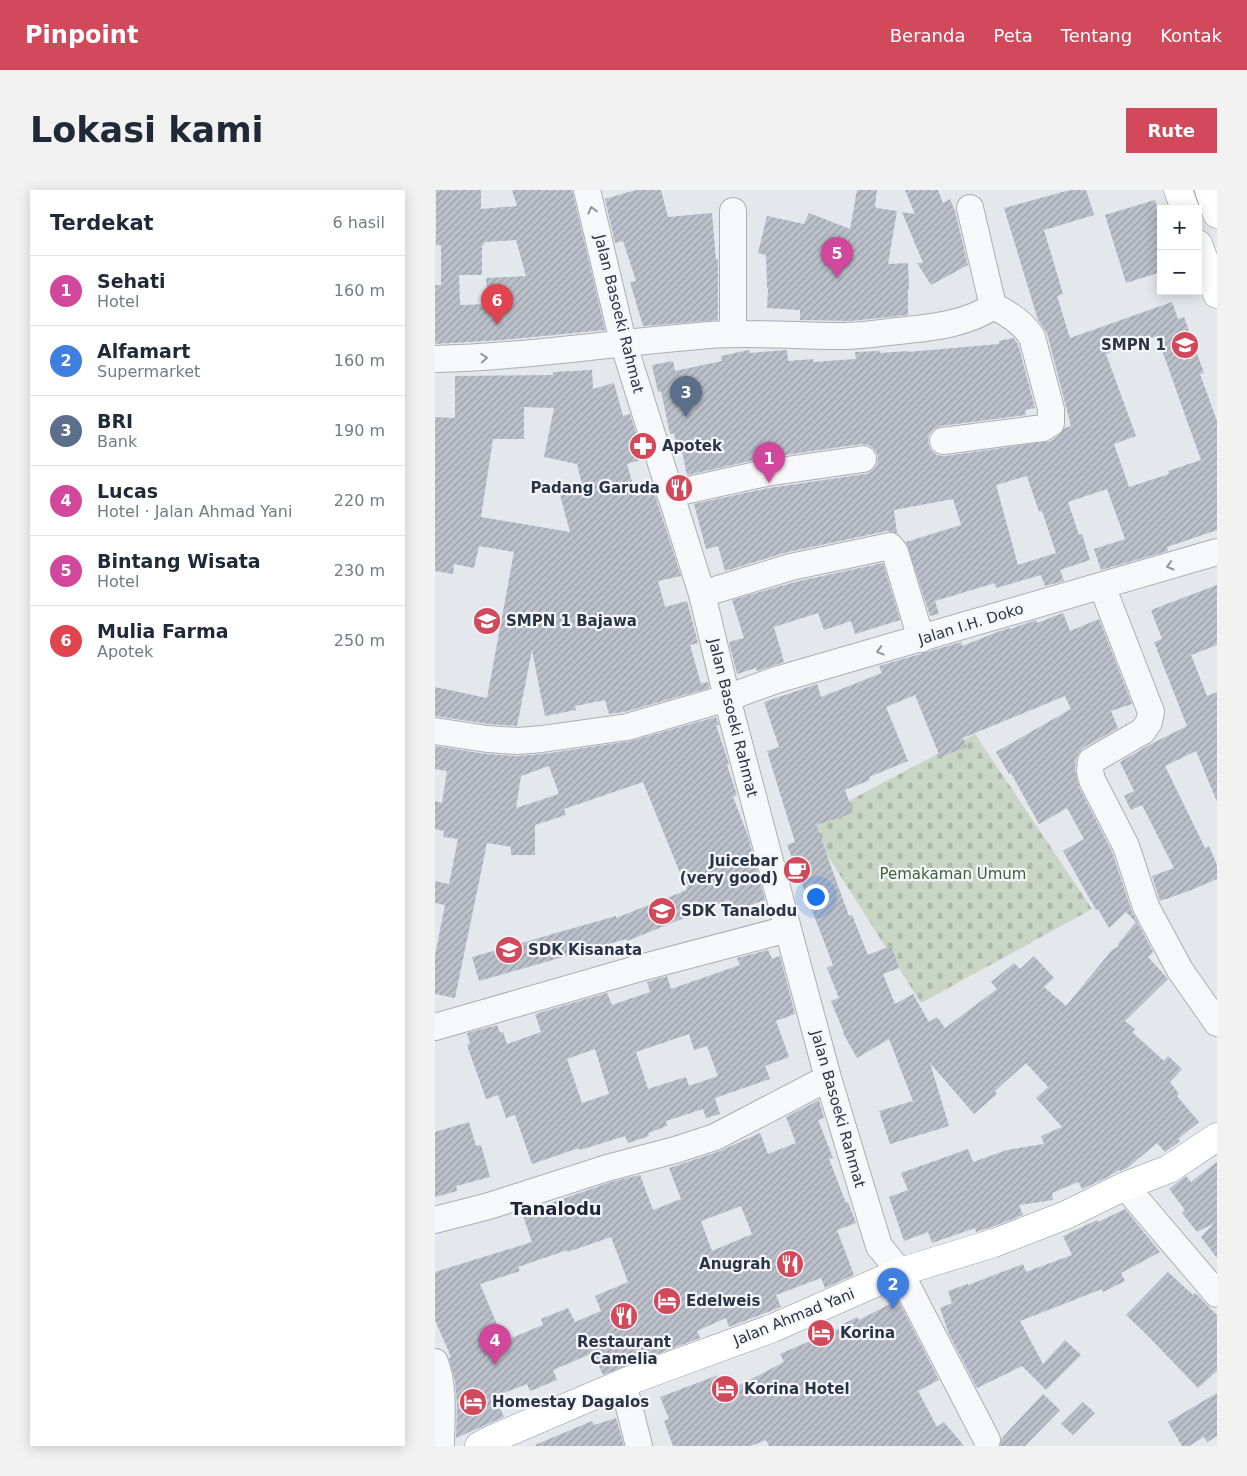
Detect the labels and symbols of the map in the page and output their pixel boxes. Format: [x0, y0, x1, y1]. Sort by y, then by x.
one-way arrow [588, 206, 598, 214]
street label: Jalan Basoeki Rahmat [590, 232, 647, 395]
pin: 5 [821, 237, 853, 278]
pin: 6 [481, 284, 513, 325]
school or university icon: SMPN 1 [1170, 330, 1200, 360]
place label: SMPN 1 [1101, 336, 1166, 354]
one-way arrow [480, 352, 488, 363]
pin: 3 [670, 376, 702, 417]
pharmacy icon: Apotek [628, 431, 658, 461]
place label: Apotek [662, 437, 723, 455]
pin: 1 [753, 442, 785, 483]
restaurant icon: Padang Garuda [664, 473, 694, 503]
place label: Padang Garuda [530, 479, 660, 497]
one-way arrow [1166, 560, 1175, 571]
street label: Jalan I.H. Doko [915, 599, 1026, 649]
school or university icon: SMPN 1 Bajawa [472, 606, 502, 636]
place label: SMPN 1 Bajawa [506, 612, 637, 630]
street label: Jalan Basoeki Rahmat [704, 636, 761, 799]
one-way arrow [876, 646, 884, 656]
place label: Juicebar (very good) [680, 852, 779, 887]
cafe icon: Juicebar (very good) [782, 855, 812, 885]
park label: Pemakaman Umum [880, 865, 1026, 883]
your location [803, 884, 829, 910]
school or university icon: SDK Tanalodu [647, 896, 677, 926]
place label: SDK Tanalodu [681, 902, 797, 920]
school or university icon: SDK Kisanata [494, 935, 524, 965]
place label: SDK Kisanata [528, 941, 642, 959]
street label: Jalan Basoeki Rahmat [807, 1027, 869, 1190]
district label: Tanalodu [510, 1198, 602, 1219]
restaurant icon: Anugrah [775, 1249, 805, 1279]
place label: Anugrah [699, 1255, 771, 1273]
pin: 2 [877, 1268, 909, 1309]
street label: Jalan Ahmad Yani [730, 1284, 857, 1350]
hotel icon: Edelweis [652, 1286, 682, 1316]
place label: Edelweis [686, 1292, 760, 1310]
restaurant icon: Restaurant Camelia [609, 1301, 639, 1331]
hotel icon: Korina [806, 1318, 836, 1348]
pin: 4 [479, 1324, 511, 1365]
place label: Korina [840, 1324, 895, 1342]
place label: Restaurant Camelia [577, 1333, 671, 1368]
hotel icon: Korina Hotel [710, 1374, 740, 1404]
place label: Korina Hotel [744, 1380, 850, 1398]
hotel icon: Homestay Dagalos [458, 1387, 488, 1417]
place label: Homestay Dagalos [492, 1393, 649, 1411]

